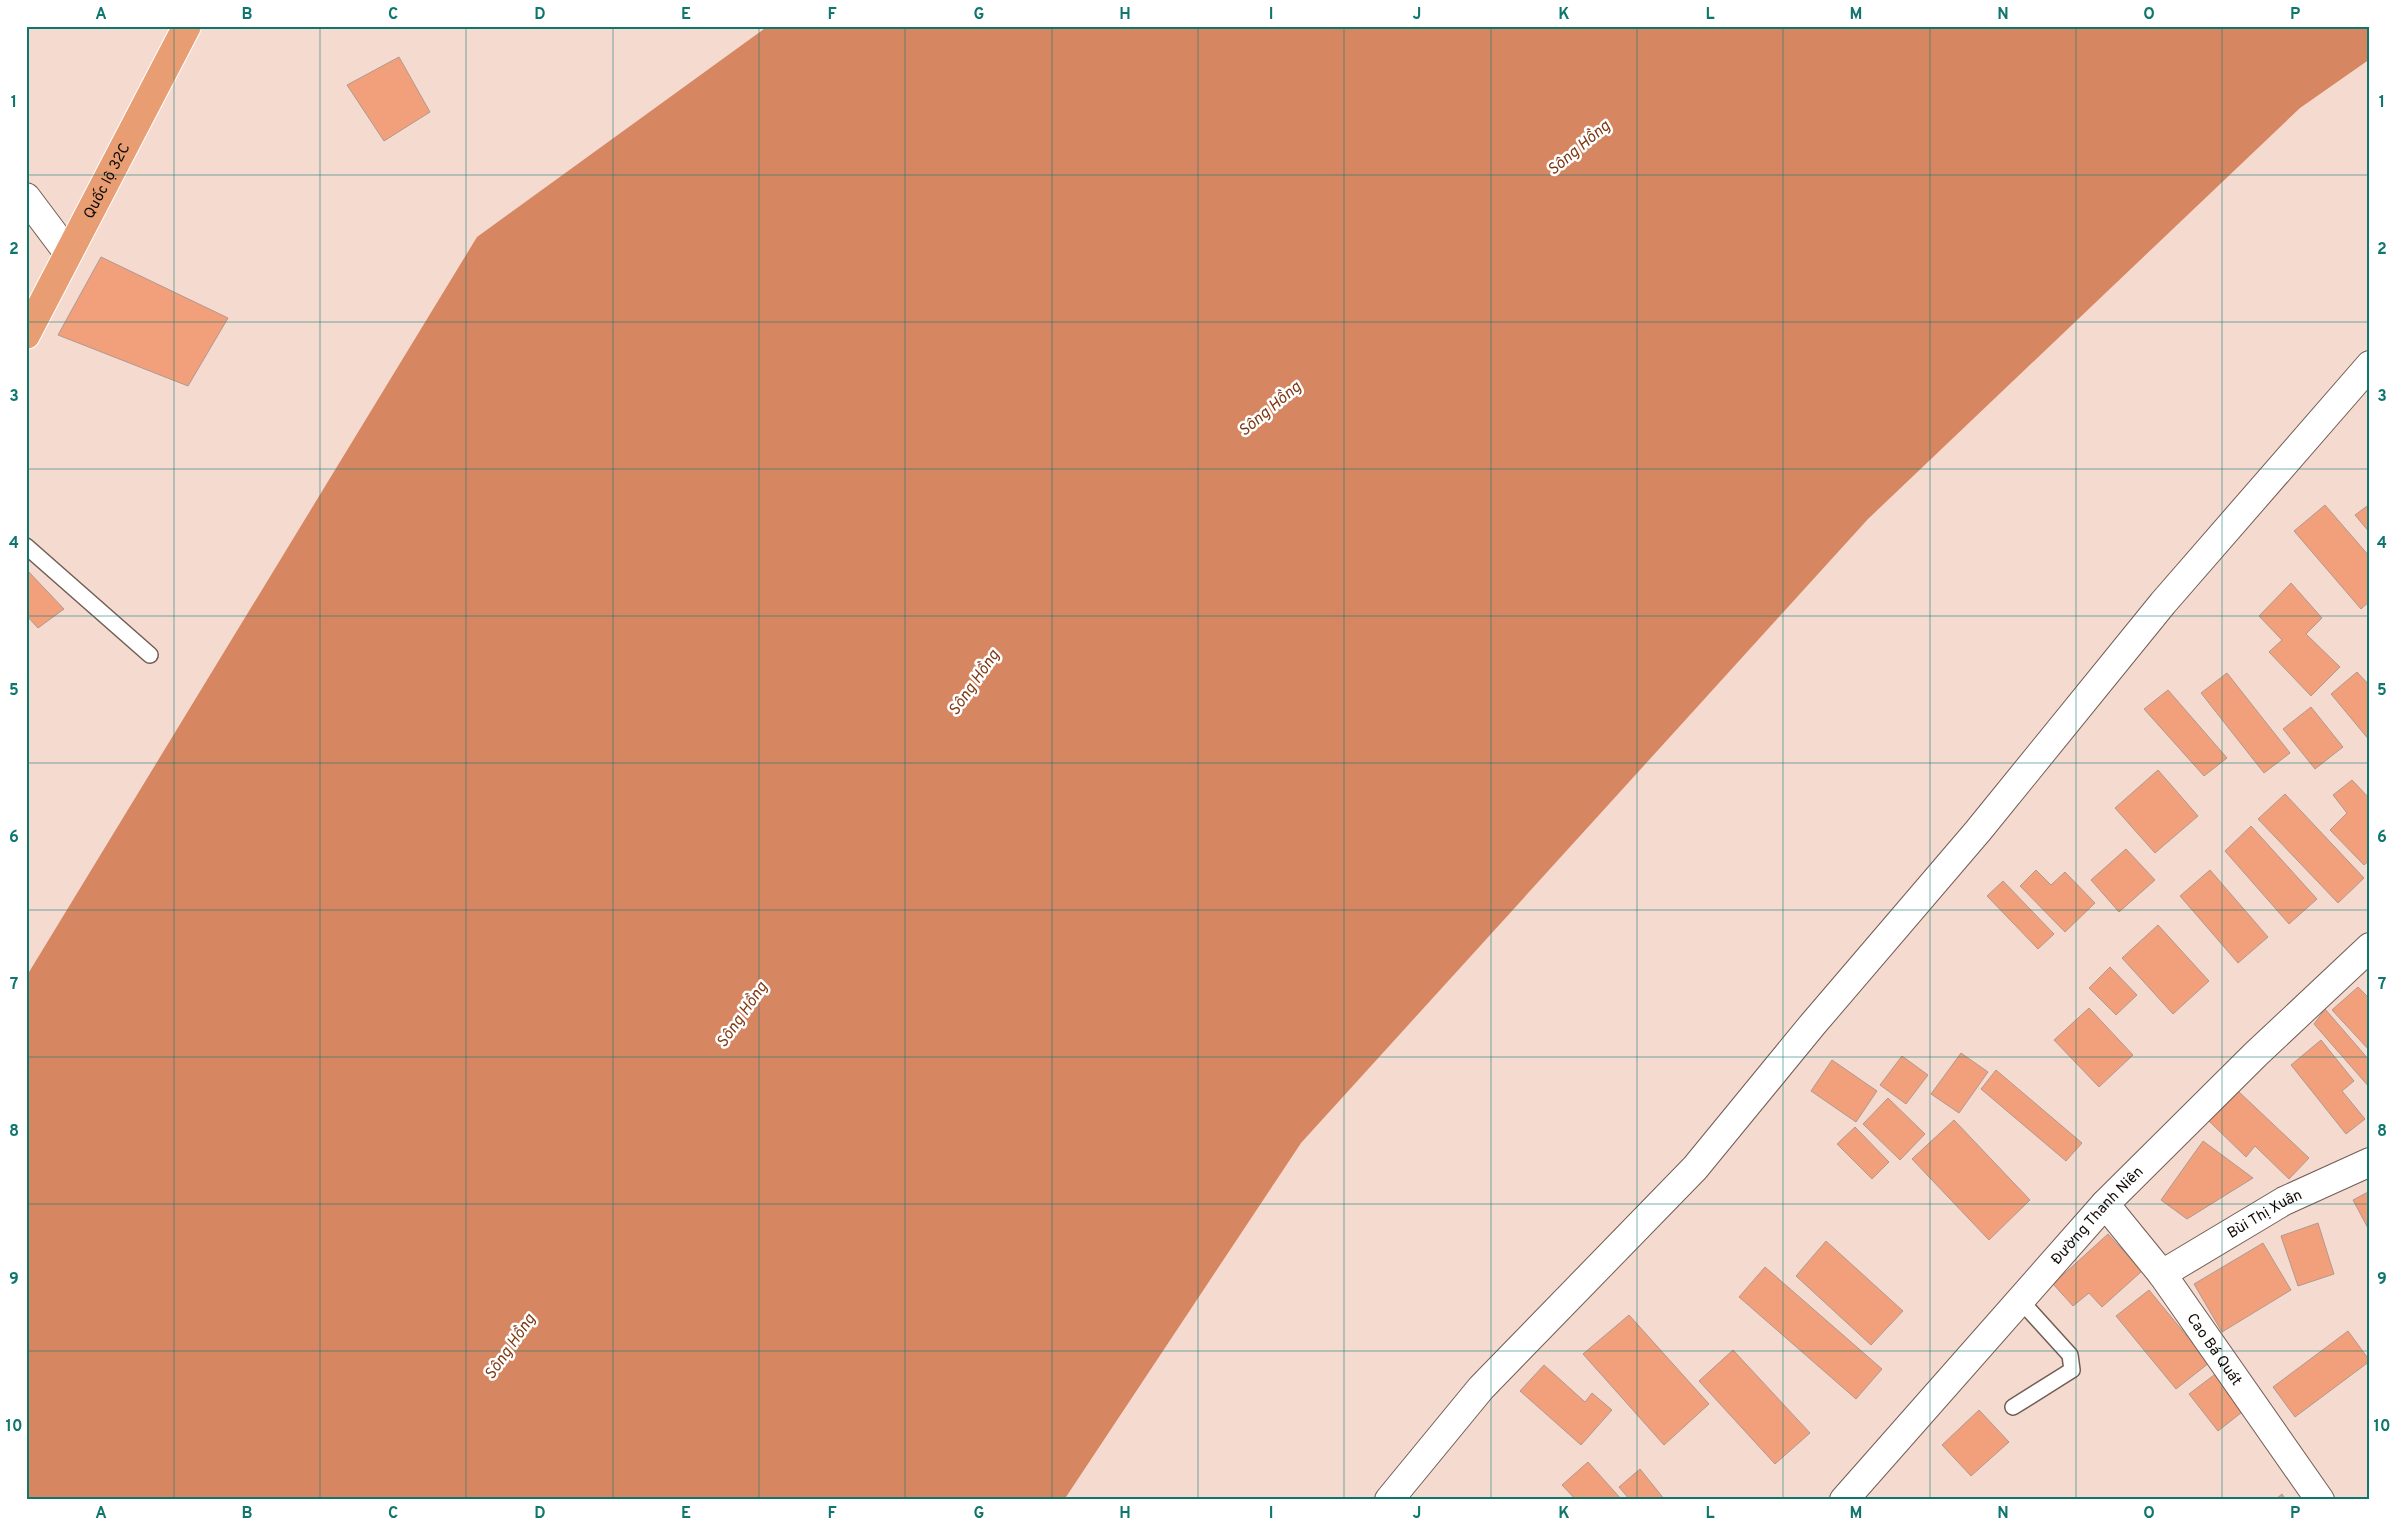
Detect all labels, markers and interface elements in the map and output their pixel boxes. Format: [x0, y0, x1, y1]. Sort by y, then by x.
text: A [95, 5, 107, 25]
text: B [241, 5, 253, 25]
text: C [388, 5, 398, 25]
text: D [534, 5, 546, 25]
text: E [681, 5, 691, 25]
text: F [827, 5, 837, 25]
text: G [974, 5, 984, 25]
text: H [1119, 5, 1131, 25]
text: I [1269, 5, 1273, 25]
text: J [1413, 5, 1421, 25]
text: K [1558, 5, 1570, 25]
text: L [1705, 5, 1715, 25]
text: M [1850, 5, 1862, 25]
text: N [1997, 5, 2009, 25]
text: O [2143, 5, 2155, 25]
text: P [2290, 5, 2300, 25]
text: 1 [11, 93, 17, 113]
text: 1 [2379, 93, 2385, 113]
water label: Sông Hồng [1543, 115, 1615, 180]
street label: Quốc lộ 32C [80, 140, 135, 222]
text: 2 [9, 240, 19, 260]
text: 2 [2377, 240, 2387, 260]
water label: Sông Hồng [1234, 376, 1306, 441]
text: 3 [9, 387, 19, 407]
text: 3 [2377, 387, 2387, 407]
text: 4 [9, 534, 19, 554]
text: 4 [2377, 534, 2387, 554]
water label: Sông Hồng [943, 645, 1005, 720]
text: 5 [9, 681, 19, 701]
text: 5 [2377, 681, 2387, 701]
text: 6 [9, 828, 19, 848]
text: 6 [2377, 828, 2387, 848]
text: 7 [10, 975, 18, 995]
text: 7 [2378, 975, 2386, 995]
water label: Sông Hồng [711, 977, 773, 1052]
text: 8 [9, 1122, 19, 1142]
text: 8 [2377, 1122, 2387, 1142]
street label: Đường Thanh Niên [2048, 1163, 2148, 1269]
street label: Bùi Thị Xuân [2224, 1186, 2305, 1244]
text: 9 [9, 1270, 19, 1290]
text: 9 [2377, 1270, 2387, 1290]
water label: Sông Hồng [479, 1309, 541, 1384]
street label: Cao Bá Quát [2181, 1310, 2245, 1390]
text: 10 [6, 1417, 22, 1437]
text: 10 [2374, 1417, 2390, 1437]
text: A [95, 1504, 107, 1524]
text: B [241, 1504, 253, 1524]
text: C [388, 1504, 398, 1524]
text: D [534, 1504, 546, 1524]
text: E [681, 1504, 691, 1524]
text: F [827, 1504, 837, 1524]
text: G [974, 1504, 984, 1524]
text: H [1119, 1504, 1131, 1524]
text: I [1269, 1504, 1273, 1524]
text: J [1413, 1504, 1421, 1524]
text: K [1558, 1504, 1570, 1524]
text: L [1705, 1504, 1715, 1524]
text: M [1850, 1504, 1862, 1524]
text: N [1997, 1504, 2009, 1524]
text: O [2143, 1504, 2155, 1524]
text: P [2290, 1504, 2300, 1524]

